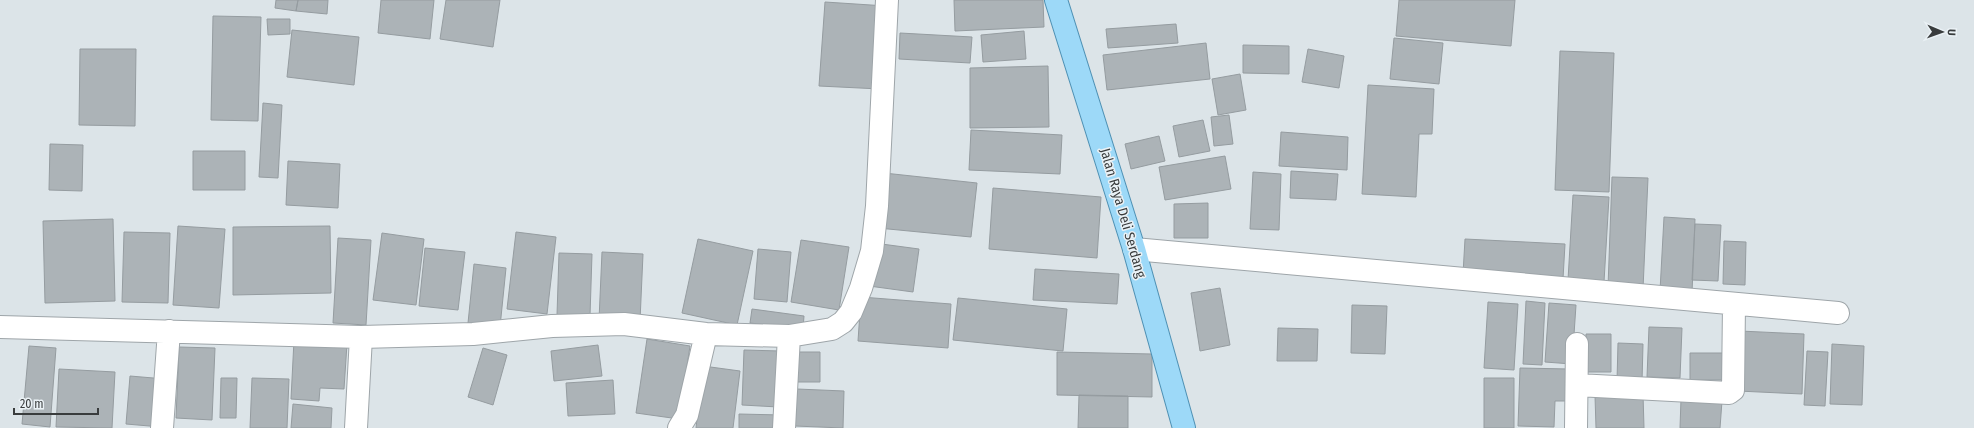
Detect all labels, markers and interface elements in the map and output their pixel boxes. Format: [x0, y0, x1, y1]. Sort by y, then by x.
north arrow [1922, 12, 1962, 52]
text: U [1945, 29, 1958, 36]
street label: Jalan Raya Deli Serdang [1096, 146, 1150, 280]
scale bar [14, 390, 98, 416]
text: 20 m [20, 397, 44, 411]

